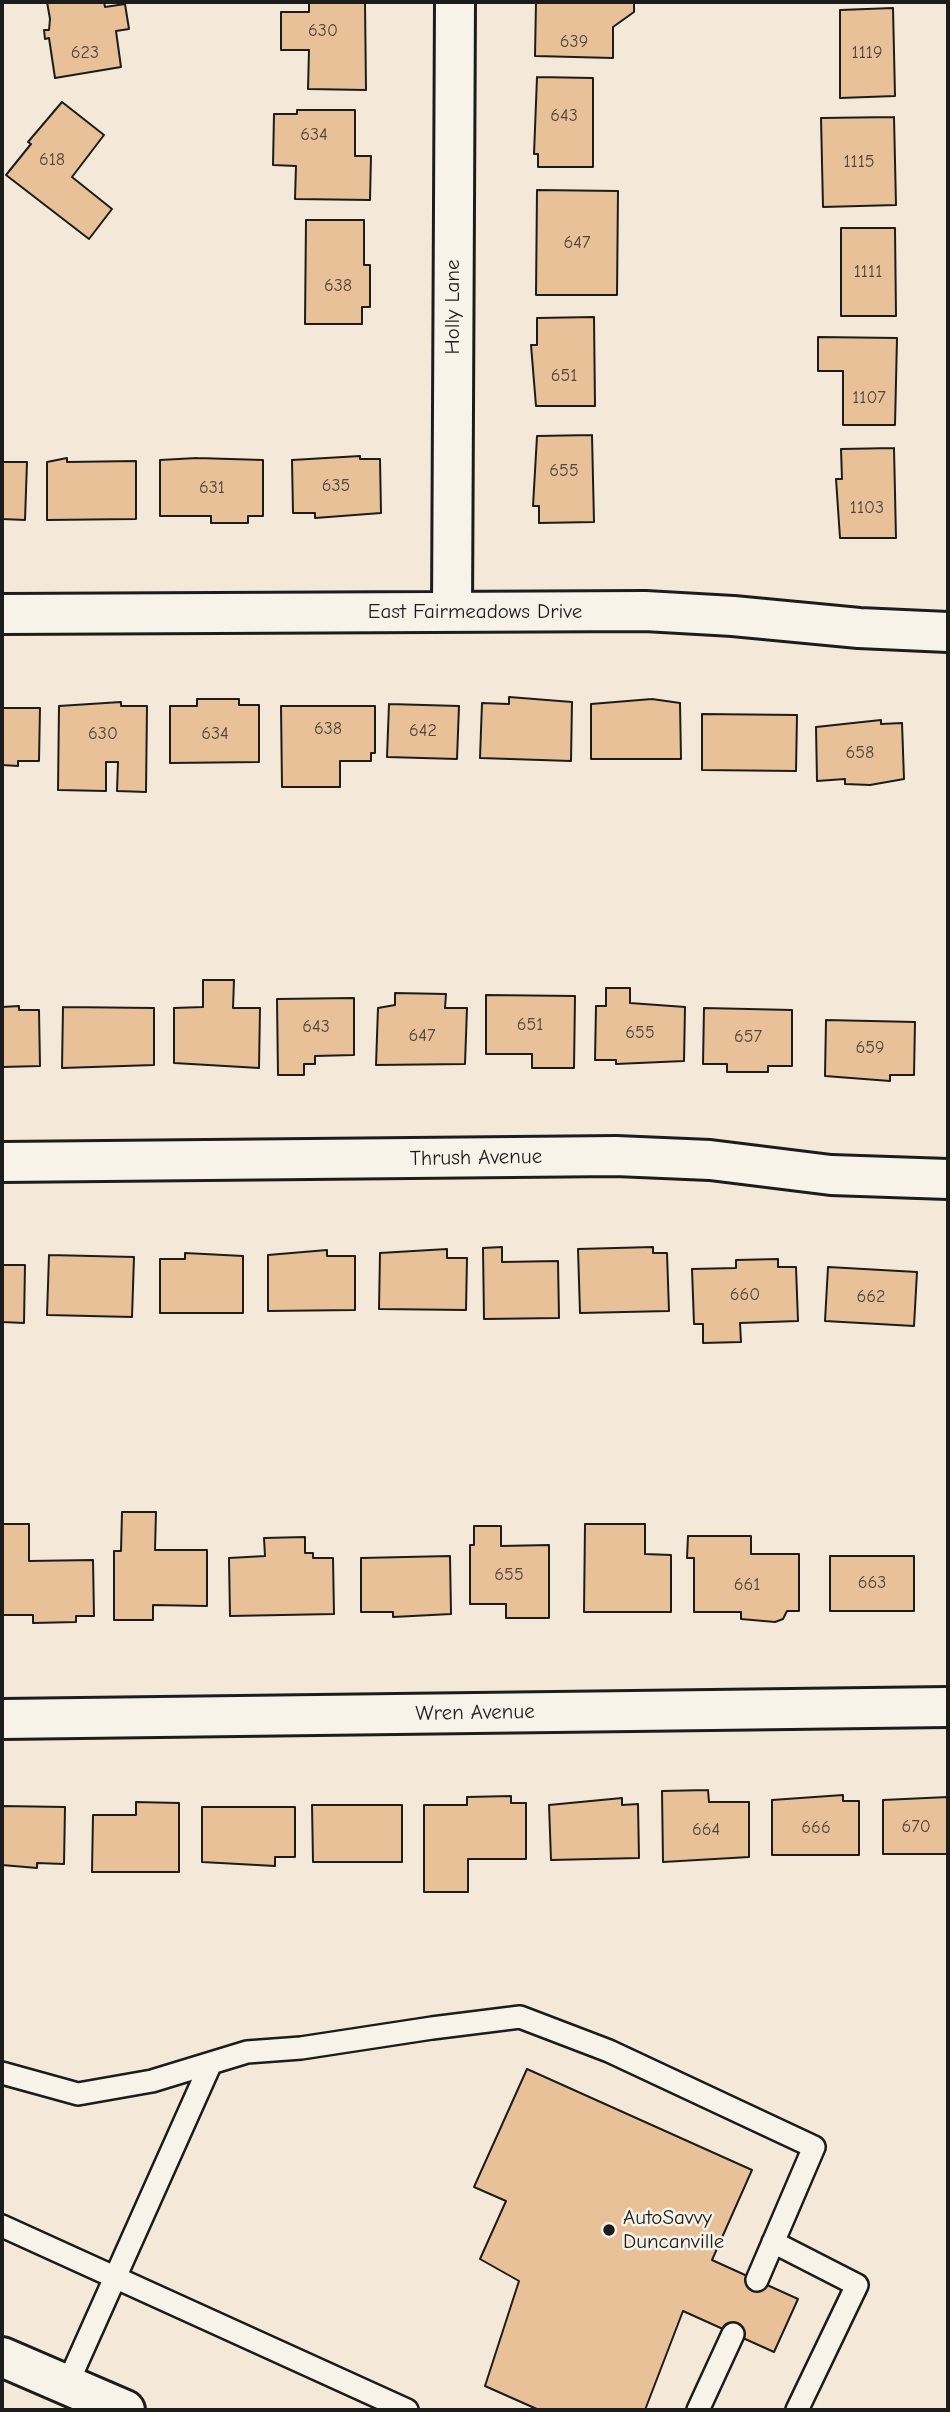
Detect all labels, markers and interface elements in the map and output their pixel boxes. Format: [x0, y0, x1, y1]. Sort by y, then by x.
house number: 630 [308, 20, 338, 42]
house number: 639 [560, 31, 588, 53]
house number: 623 [71, 42, 99, 64]
house number: 1119 [852, 42, 882, 64]
house number: 643 [550, 105, 578, 127]
house number: 634 [300, 124, 328, 146]
house number: 618 [39, 149, 65, 171]
house number: 1115 [843, 151, 875, 173]
house number: 647 [564, 232, 590, 254]
street label: Holly Lane [440, 259, 466, 355]
house number: 1111 [854, 261, 882, 283]
house number: 638 [324, 275, 352, 297]
house number: 651 [551, 365, 577, 387]
house number: 1107 [852, 387, 886, 409]
house number: 655 [549, 460, 579, 482]
house number: 635 [322, 475, 350, 497]
house number: 631 [199, 477, 225, 499]
house number: 1103 [850, 497, 884, 519]
street label: East Fairmeadows Drive [368, 599, 582, 625]
house number: 638 [314, 718, 342, 740]
house number: 642 [409, 720, 437, 742]
house number: 630 [88, 723, 118, 745]
house number: 634 [201, 723, 229, 745]
house number: 658 [846, 742, 874, 764]
house number: 651 [517, 1014, 543, 1036]
house number: 643 [302, 1016, 330, 1038]
house number: 655 [625, 1022, 655, 1044]
house number: 647 [409, 1025, 435, 1047]
house number: 657 [734, 1026, 762, 1048]
house number: 659 [855, 1037, 885, 1059]
street label: Thrush Avenue [410, 1144, 542, 1172]
house number: 660 [730, 1284, 760, 1306]
house number: 662 [857, 1286, 885, 1308]
house number: 655 [494, 1564, 524, 1586]
house number: 663 [858, 1572, 886, 1594]
house number: 661 [734, 1574, 760, 1596]
street label: Wren Avenue [415, 1699, 535, 1727]
house number: 670 [901, 1816, 931, 1838]
house number: 666 [801, 1817, 831, 1839]
house number: 664 [692, 1819, 720, 1841]
place label: AutoSavvy Duncanville [623, 2205, 724, 2255]
marker: AutoSavvy Duncanville [601, 2222, 617, 2238]

